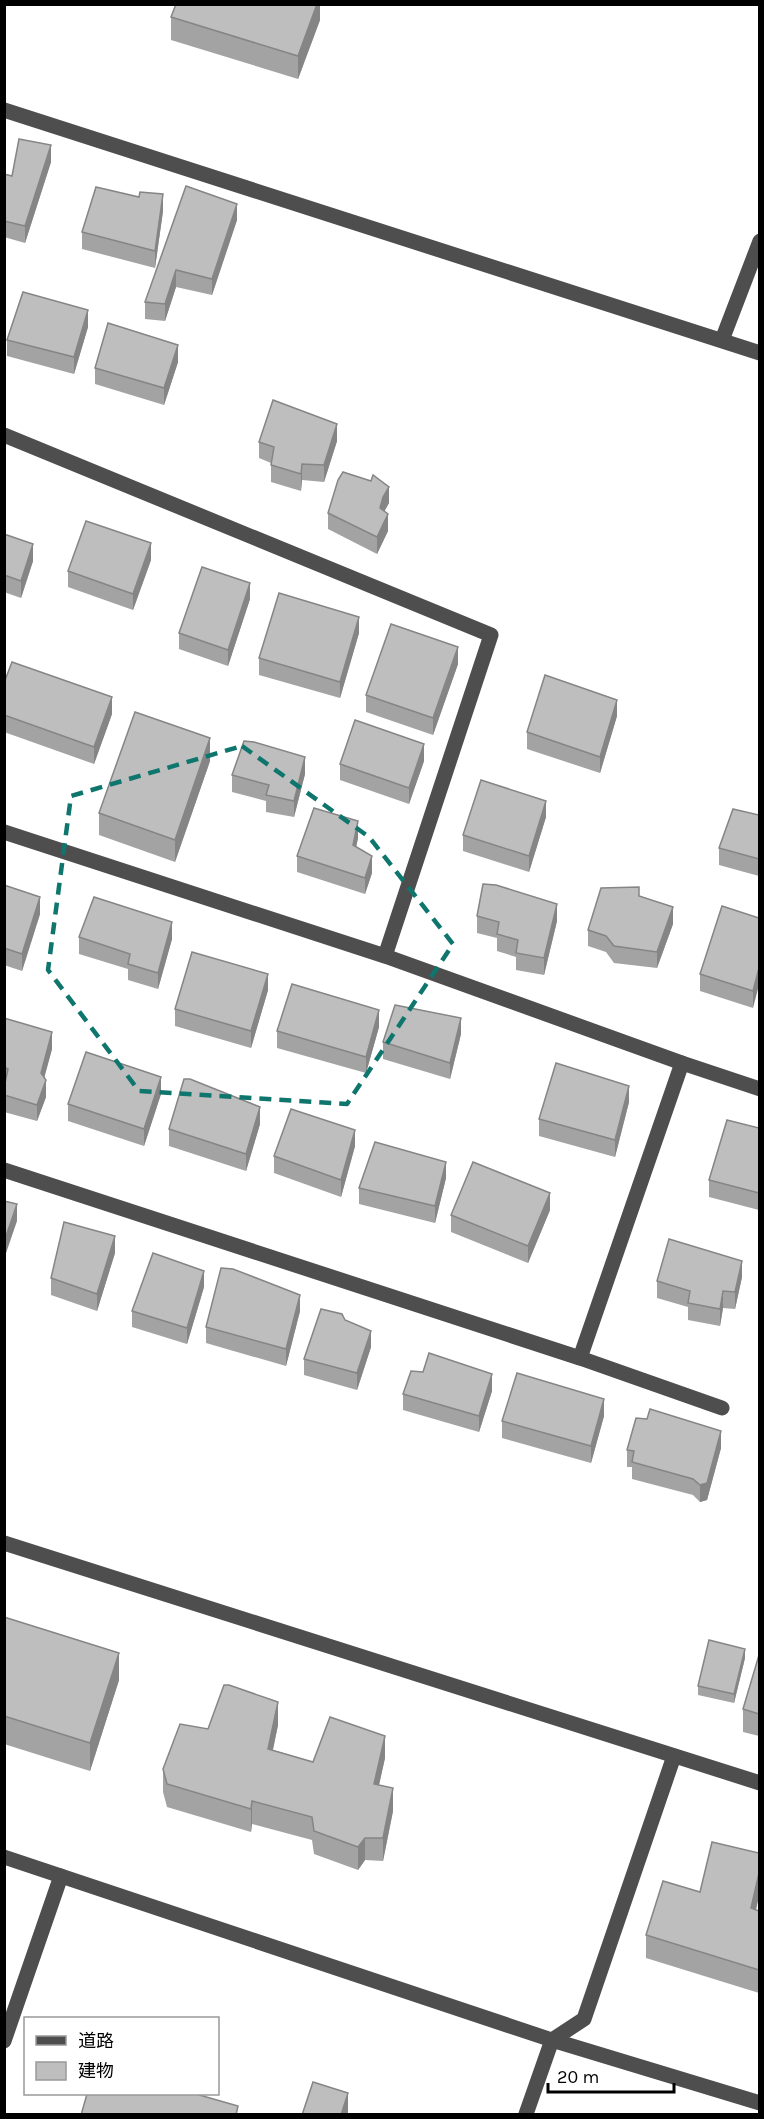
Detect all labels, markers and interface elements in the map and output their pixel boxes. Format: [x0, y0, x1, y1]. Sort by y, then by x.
legend [24, 2017, 219, 2095]
text: 道路 [78, 2030, 114, 2052]
scale bar [548, 2056, 674, 2094]
text: 建物 [78, 2060, 114, 2082]
text: 20 m [557, 2066, 599, 2088]

